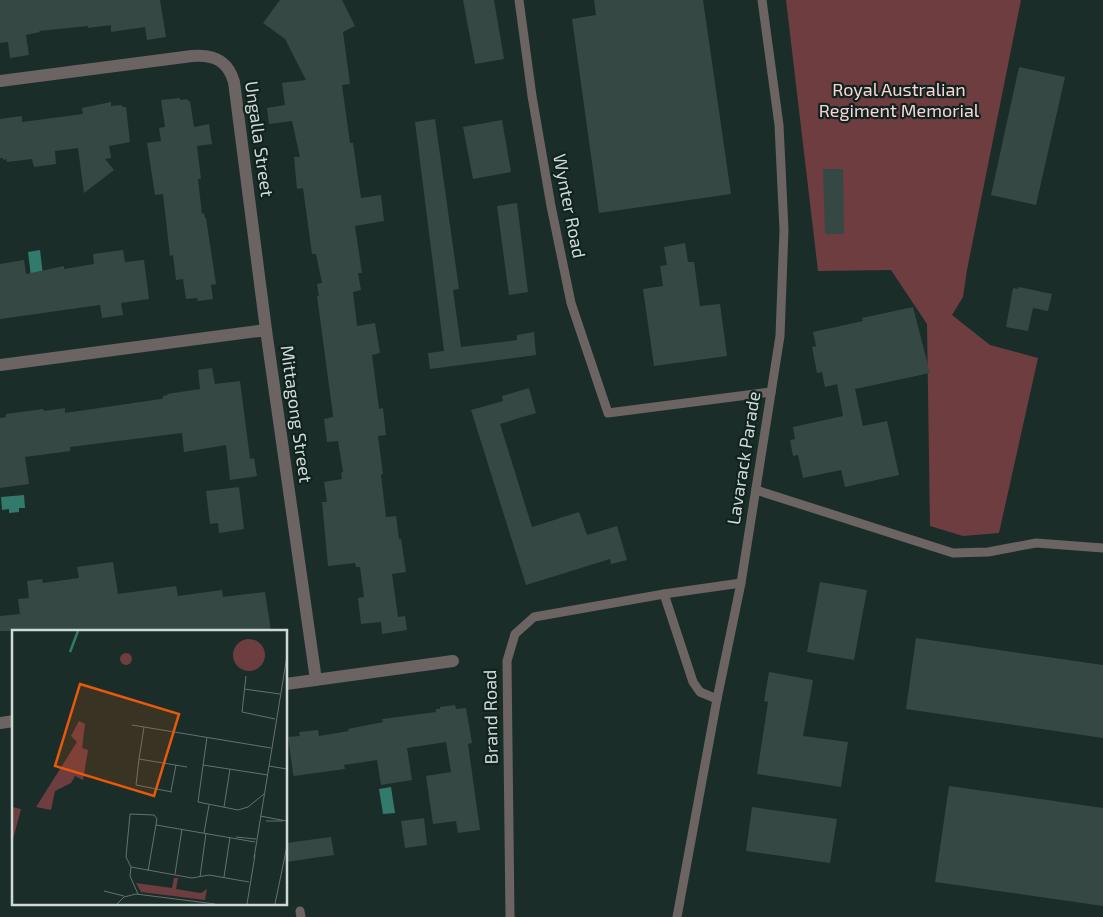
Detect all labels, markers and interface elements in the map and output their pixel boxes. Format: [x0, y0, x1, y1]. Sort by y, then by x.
park label: Royal Australian Regiment Memorial [819, 78, 980, 121]
street label: Ungalla Street [241, 79, 279, 198]
street label: Wynter Road [549, 152, 591, 260]
street label: Mittagong Street [276, 344, 318, 484]
street label: Lavarack Parade [722, 390, 764, 526]
inset map [12, 630, 288, 904]
street label: Brand Road [478, 670, 502, 764]

